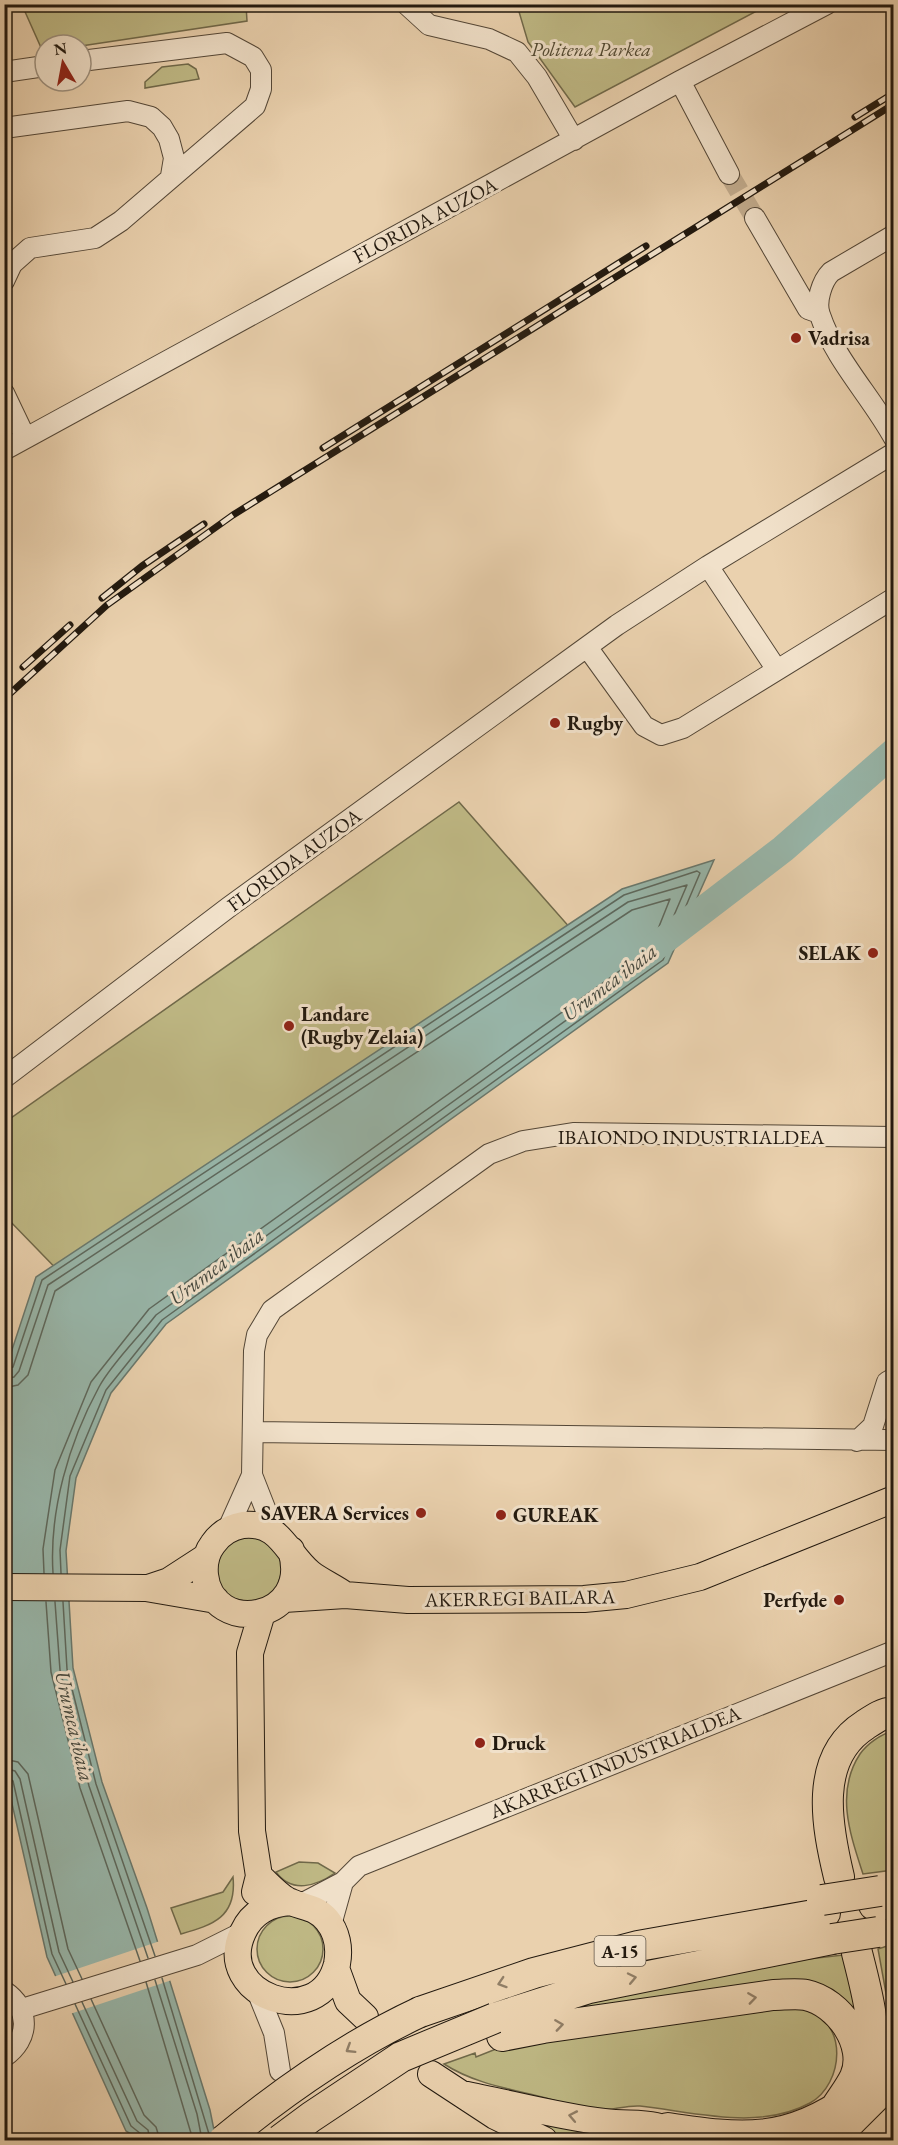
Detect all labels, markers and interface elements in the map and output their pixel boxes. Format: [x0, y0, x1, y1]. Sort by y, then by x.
north arrow [33, 33, 93, 93]
park label: Politena Parkea [531, 36, 651, 62]
text: N [52, 37, 69, 60]
street label: FLORIDA AUZOA [348, 171, 502, 269]
place label: Vadrisa [808, 325, 870, 351]
marker: Vadrisa [789, 331, 803, 345]
place label: Rugby [567, 710, 623, 736]
marker: Rugby [548, 716, 562, 730]
street label: FLORIDA AUZOA [222, 802, 366, 917]
water label: Urumea ibaia [556, 937, 662, 1027]
place label: SELAK [798, 940, 862, 966]
marker: SELAK [866, 946, 880, 960]
place label: Landare (Rugby Zelaia) [301, 1001, 423, 1050]
marker: Landare (Rugby Zelaia) [282, 1019, 296, 1033]
street label: IBAIONDO INDUSTRIALDEA [558, 1124, 824, 1150]
water label: Urumea ibaia [163, 1221, 269, 1311]
place label: SAVERA Services [261, 1500, 409, 1526]
place label: GUREAK [513, 1502, 599, 1528]
marker: SAVERA Services [414, 1506, 428, 1520]
marker: GUREAK [494, 1508, 508, 1522]
street label: AKERREGI BAILARA [423, 1583, 616, 1613]
place label: Perfyde [763, 1587, 827, 1613]
marker: Perfyde [832, 1593, 846, 1607]
water label: Urumea ibaia [49, 1668, 101, 1784]
street label: AKARREGI INDUSTRIALDEA [485, 1700, 744, 1825]
place label: Druck [492, 1730, 547, 1756]
marker: Druck [473, 1736, 487, 1750]
road number: A-15 [594, 1936, 646, 1966]
one-way arrow [626, 1973, 636, 1986]
one-way arrow [497, 1976, 508, 1989]
one-way arrow [748, 1993, 757, 2005]
one-way arrow [555, 2020, 564, 2032]
one-way arrow [346, 2042, 356, 2054]
one-way arrow [568, 2110, 578, 2123]

